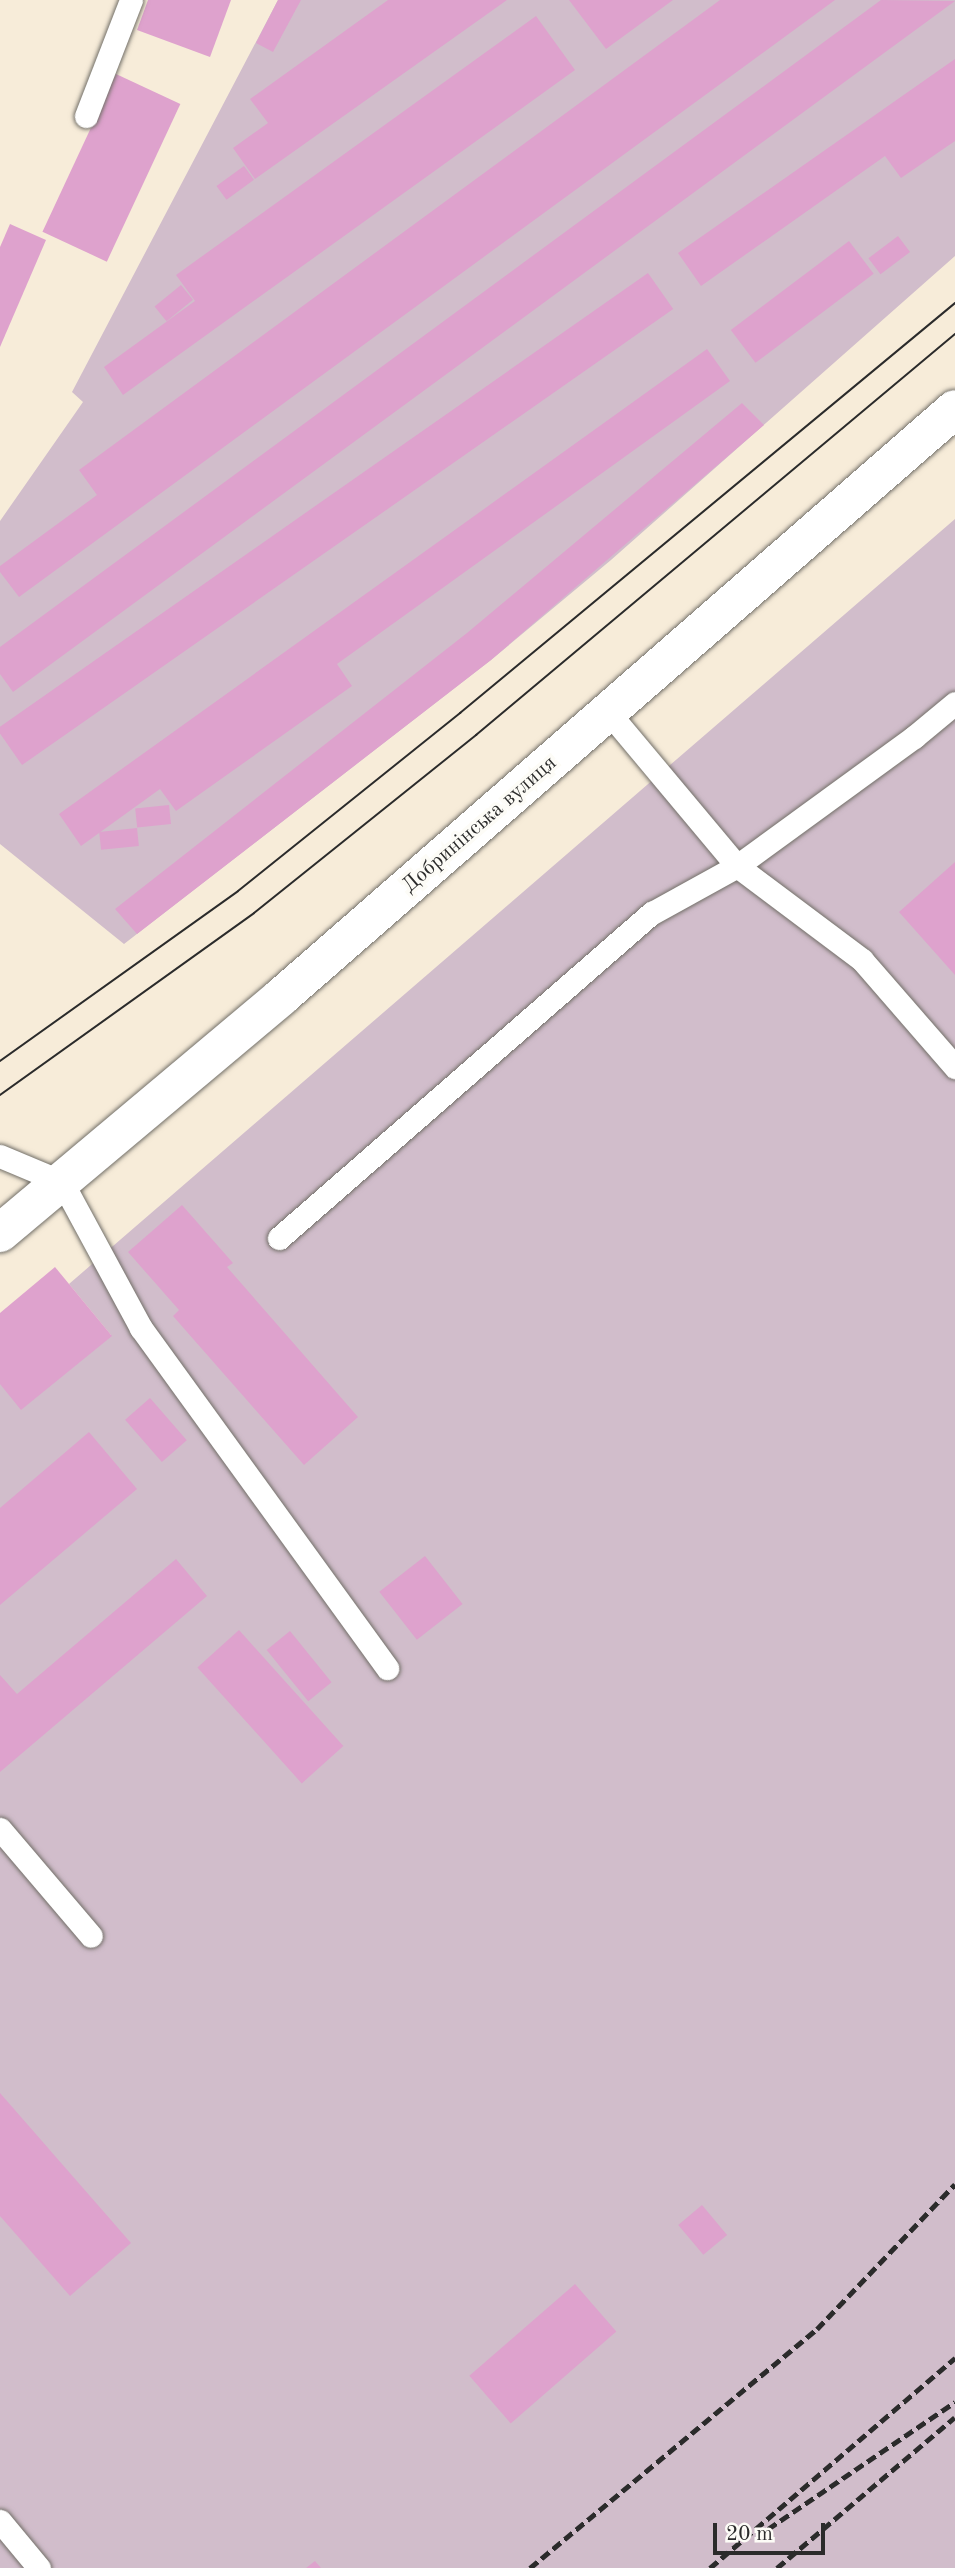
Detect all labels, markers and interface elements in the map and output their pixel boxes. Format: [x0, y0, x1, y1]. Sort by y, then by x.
street label: Добринінська вулиця [398, 751, 562, 899]
scale bar [717, 2508, 829, 2552]
text: 20 m [726, 2524, 773, 2545]

